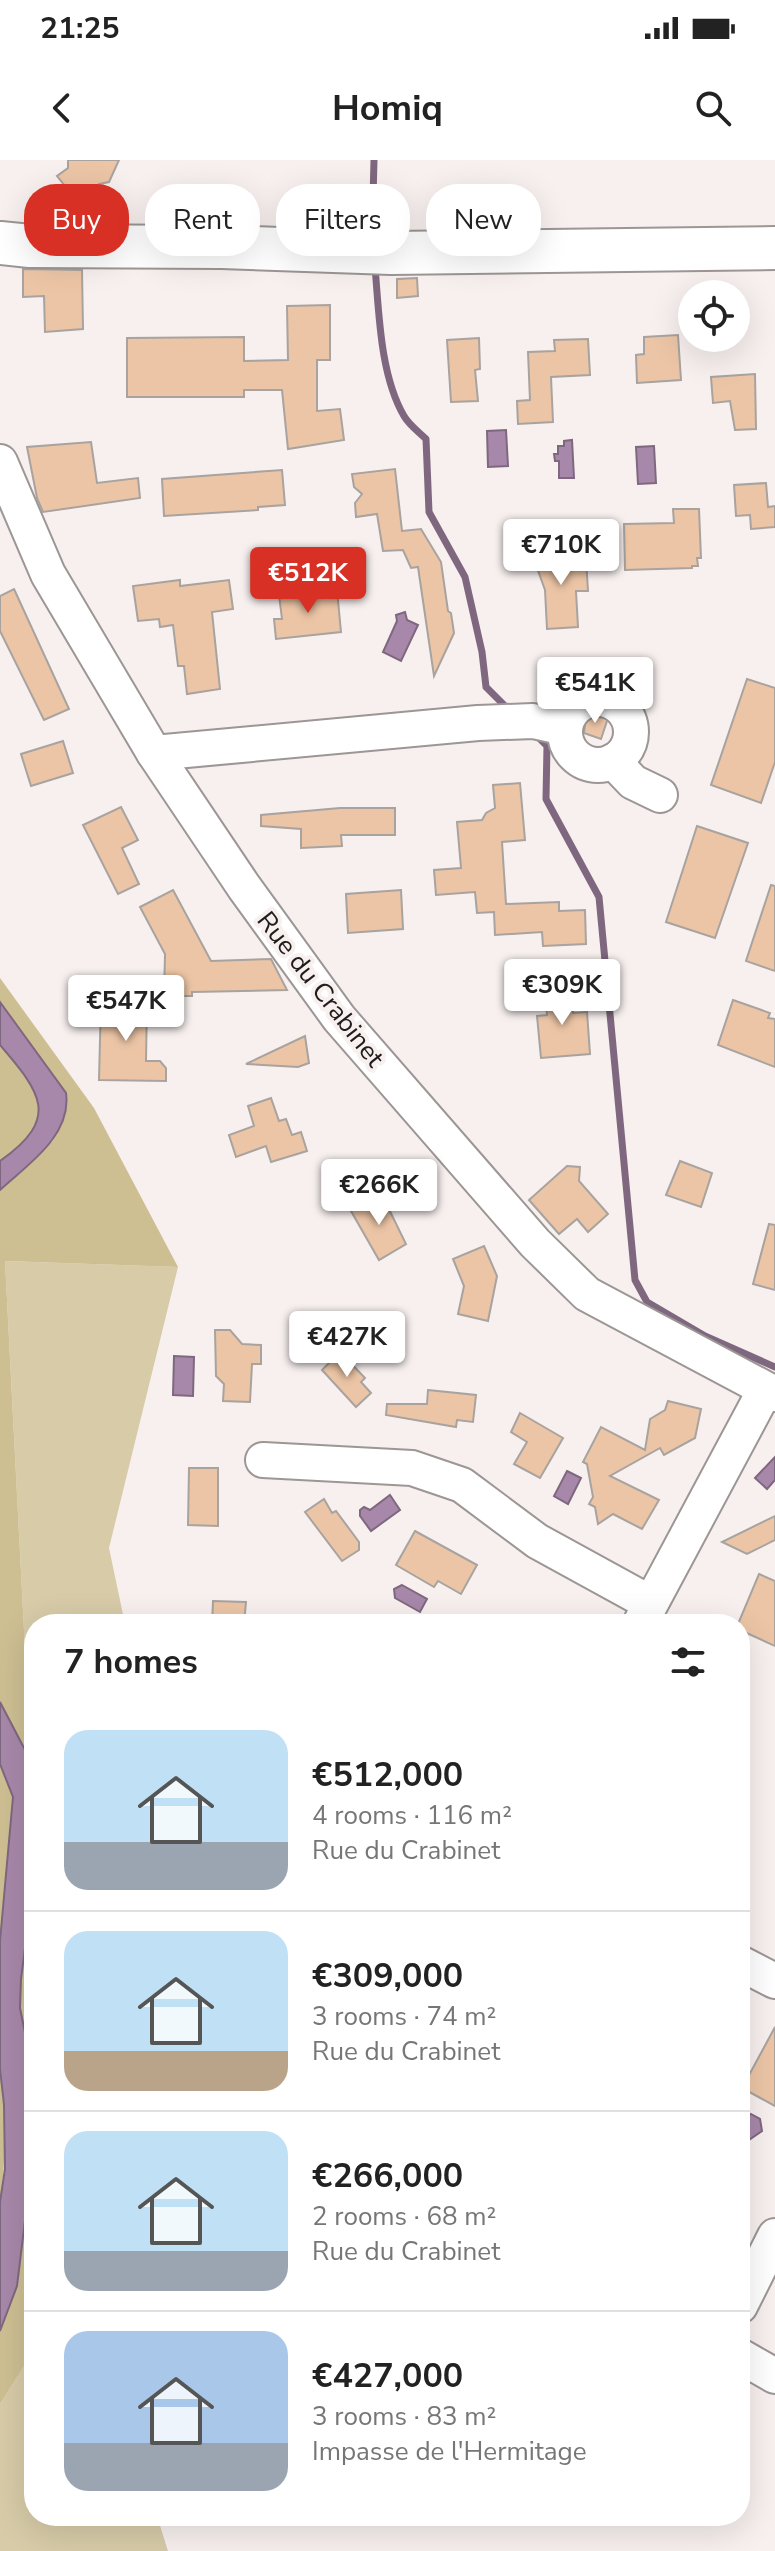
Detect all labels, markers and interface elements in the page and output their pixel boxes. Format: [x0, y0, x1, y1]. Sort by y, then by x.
text: 21:25 [40, 8, 119, 49]
text: Homiq [332, 84, 443, 133]
icon: back [40, 86, 84, 130]
icon: search [691, 86, 735, 130]
chip: Buy [24, 184, 129, 256]
chip: Rent [145, 184, 260, 256]
chip: Filters [276, 184, 410, 256]
chip: New [426, 184, 541, 256]
map controls [678, 280, 750, 352]
button: locate [678, 280, 750, 352]
pin: €710K [505, 519, 617, 587]
text: €710K [521, 527, 601, 562]
pin: €512K [252, 547, 364, 615]
text: €512K [268, 555, 348, 590]
pin: €541K [539, 657, 651, 725]
text: €541K [555, 665, 635, 700]
street label: Rue du Crabinet [249, 904, 393, 1075]
pin: €309K [506, 959, 618, 1027]
text: €309K [522, 967, 602, 1002]
pin: €547K [70, 975, 182, 1043]
text: €547K [86, 983, 166, 1018]
pin: €266K [323, 1159, 435, 1227]
text: €266K [339, 1167, 419, 1202]
pin: €427K [291, 1311, 403, 1379]
text: €427K [307, 1319, 387, 1354]
text: 7 homes [64, 1639, 198, 1685]
icon: filters [666, 1640, 710, 1684]
text: €512,000 [312, 1752, 463, 1798]
icon: home [128, 1762, 224, 1858]
text: 4 rooms · 116 m² [312, 1798, 512, 1833]
text: Rue du Crabinet [312, 1833, 500, 1868]
text: €309,000 [312, 1953, 463, 1999]
icon: home [128, 1963, 224, 2059]
text: 3 rooms · 74 m² [312, 1999, 496, 2034]
text: Rue du Crabinet [312, 2034, 500, 2069]
text: €266,000 [312, 2153, 463, 2199]
icon: home [128, 2163, 224, 2259]
text: 2 rooms · 68 m² [312, 2199, 496, 2234]
text: Rue du Crabinet [312, 2234, 500, 2269]
text: €427,000 [312, 2353, 463, 2399]
icon: home [128, 2363, 224, 2459]
text: 3 rooms · 83 m² [312, 2399, 496, 2434]
text: Impasse de l'Hermitage [312, 2434, 587, 2469]

